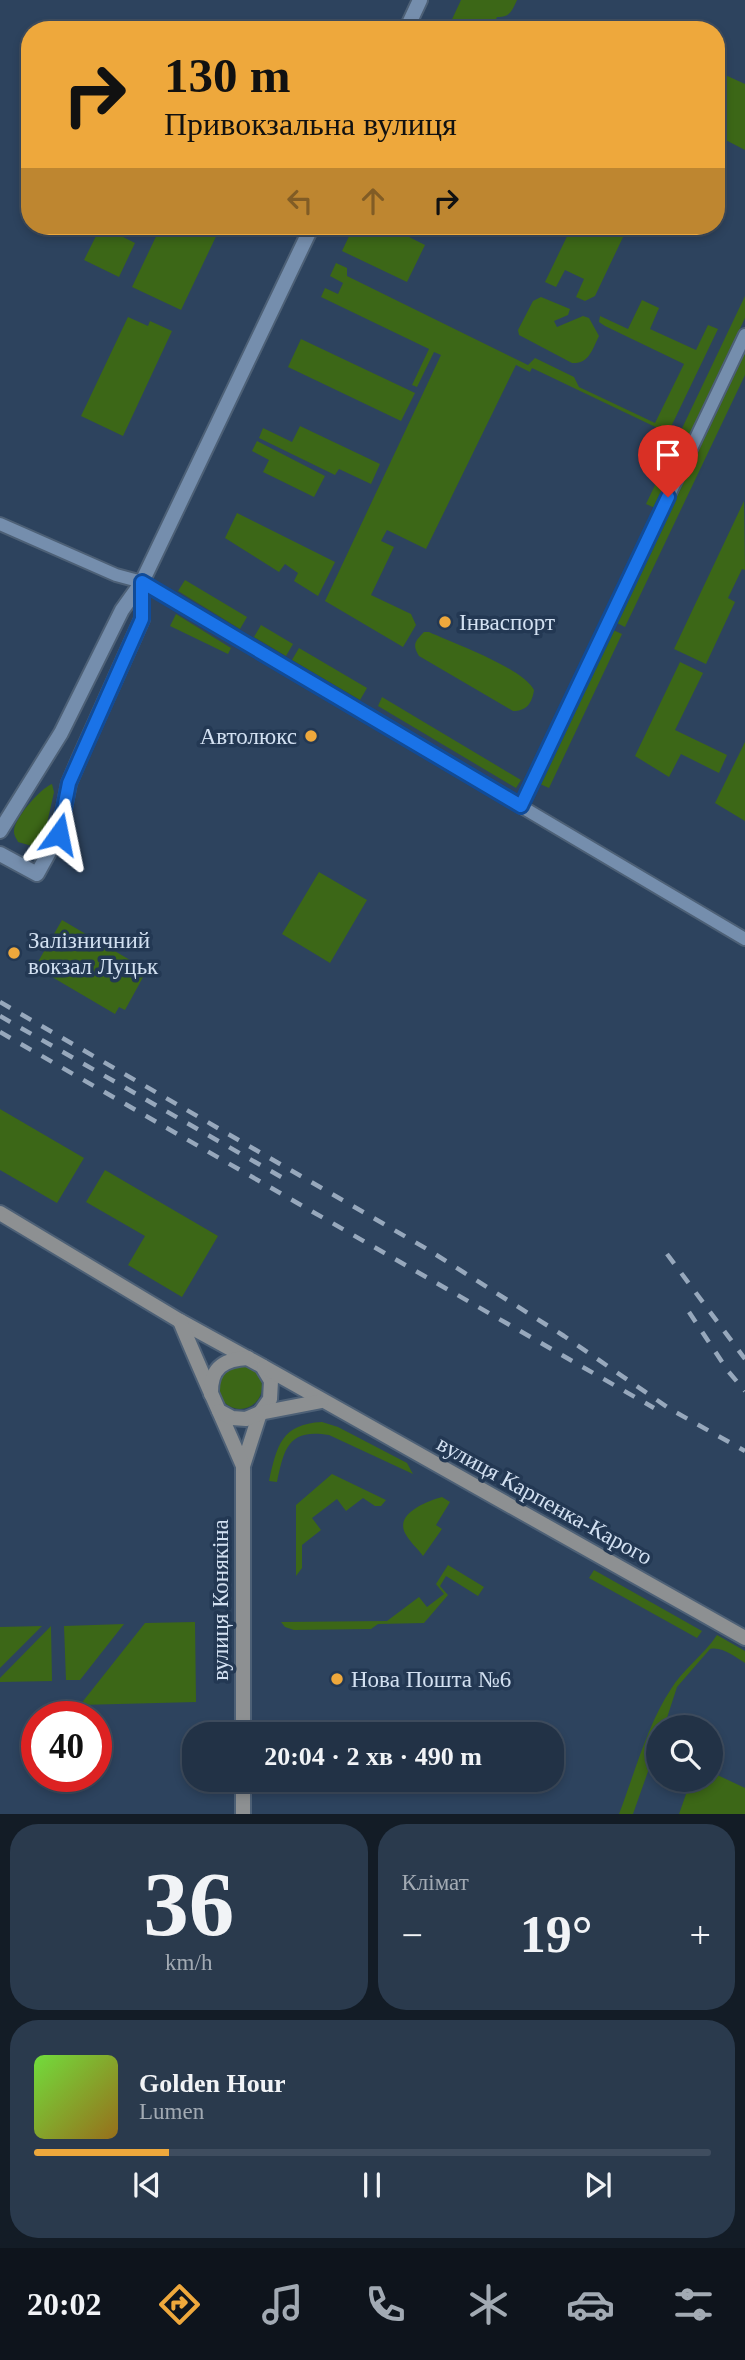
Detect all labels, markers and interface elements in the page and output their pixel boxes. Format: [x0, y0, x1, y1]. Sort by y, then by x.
text: 130 m [164, 48, 291, 103]
icon: right [49, 49, 140, 140]
text: Привокзальна вулиця [164, 106, 457, 142]
icon: left [281, 182, 319, 220]
icon: ahead [354, 182, 392, 220]
icon: right [427, 182, 465, 220]
pin [638, 425, 698, 497]
icon: arrive [649, 436, 687, 474]
place label: Інваспорт [459, 610, 555, 635]
marker: Інваспорт [437, 614, 453, 630]
place label: Автолюкс [200, 724, 297, 749]
marker: Автолюкс [303, 728, 319, 744]
position arrow [22, 797, 96, 871]
place label: Залізничний вокзал Луцьк [28, 928, 159, 979]
marker: Залізничний вокзал Луцьк [6, 945, 22, 961]
street label: вулиця Карпенка-Карого [433, 1431, 657, 1570]
street label: вулиця Конякіна [208, 1519, 233, 1681]
place label: Нова Пошта №6 [351, 1667, 511, 1692]
marker: Нова Пошта №6 [329, 1671, 345, 1687]
speed limit sign: 40 [21, 1701, 112, 1792]
map controls [646, 1715, 723, 1792]
button: search [646, 1715, 723, 1792]
text: 20:04 · 2 хв · 490 m [264, 1742, 482, 1771]
text: 36 [143, 1854, 234, 1955]
text: Клімат [402, 1870, 469, 1895]
text: 19° [520, 1906, 593, 1963]
text: − [402, 1914, 423, 1956]
text: + [690, 1914, 711, 1956]
text: km/h [165, 1950, 212, 1975]
text: Golden Hour [139, 2069, 286, 2098]
text: Lumen [139, 2099, 204, 2124]
icon: previous [128, 2166, 166, 2204]
icon: pause [353, 2166, 391, 2204]
icon: next [579, 2166, 617, 2204]
icon: directions [155, 2280, 204, 2329]
icon: music [258, 2280, 307, 2329]
icon: phone [361, 2280, 410, 2329]
icon: climate [464, 2280, 513, 2329]
icon: car [566, 2280, 615, 2329]
icon: filters [669, 2280, 718, 2329]
text: 20:02 [27, 2286, 102, 2322]

